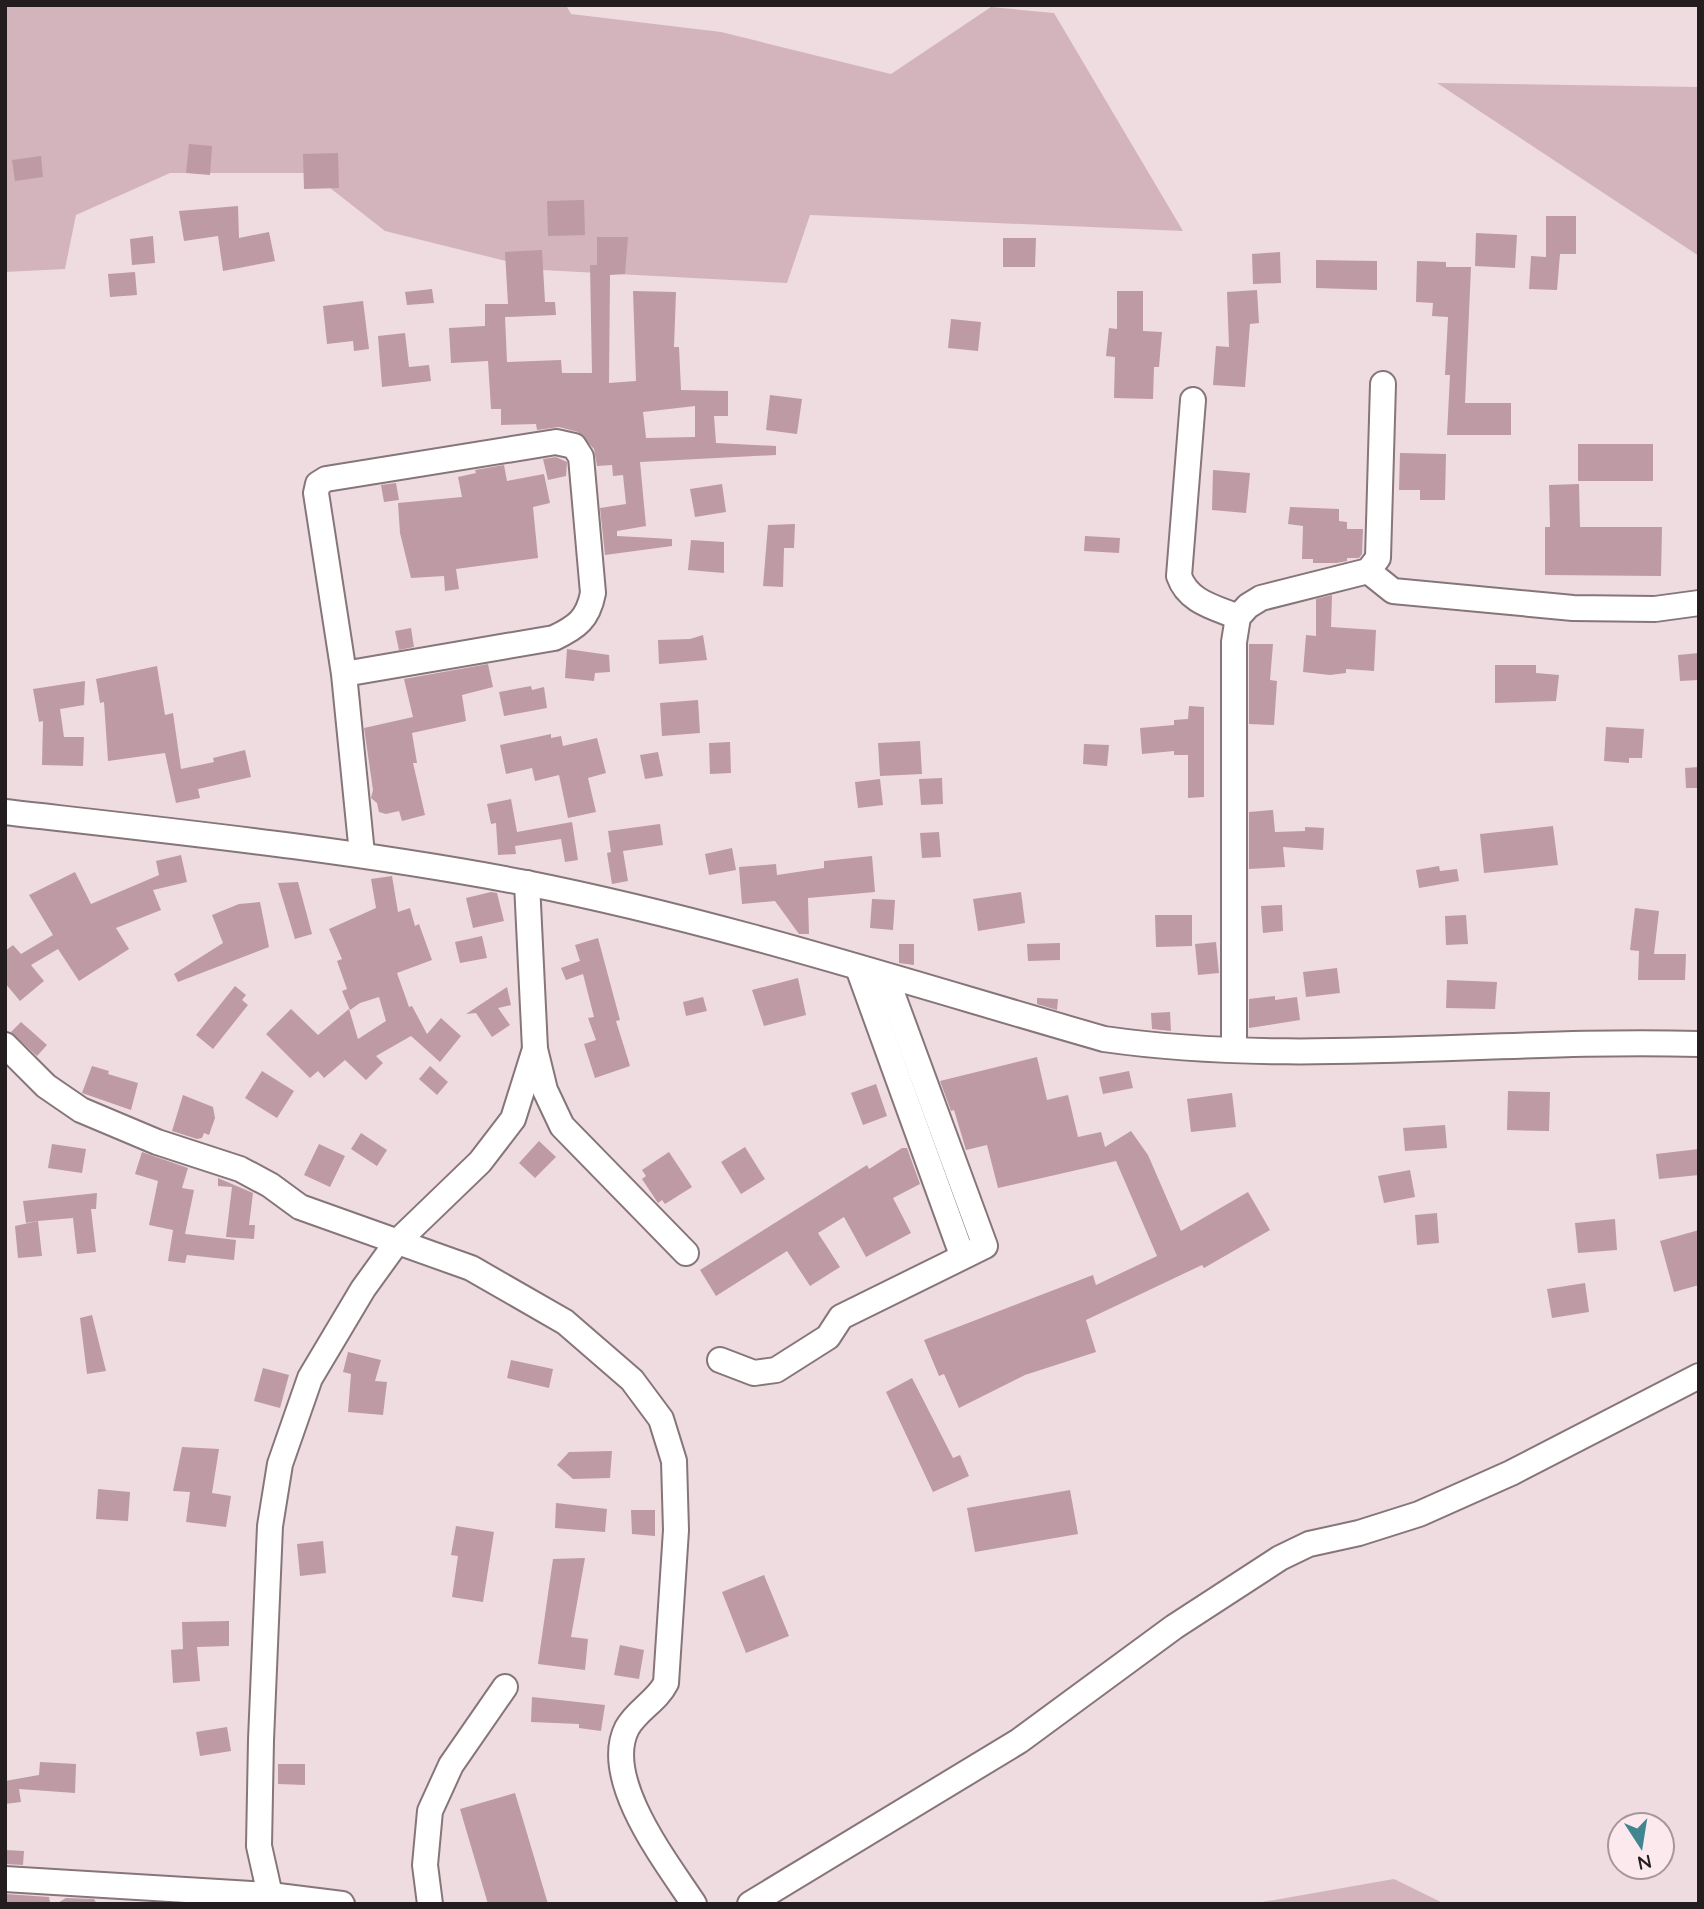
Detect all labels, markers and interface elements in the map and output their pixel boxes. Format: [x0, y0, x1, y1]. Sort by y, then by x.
north arrow [1606, 1811, 1676, 1881]
text: N [1635, 1849, 1654, 1876]

